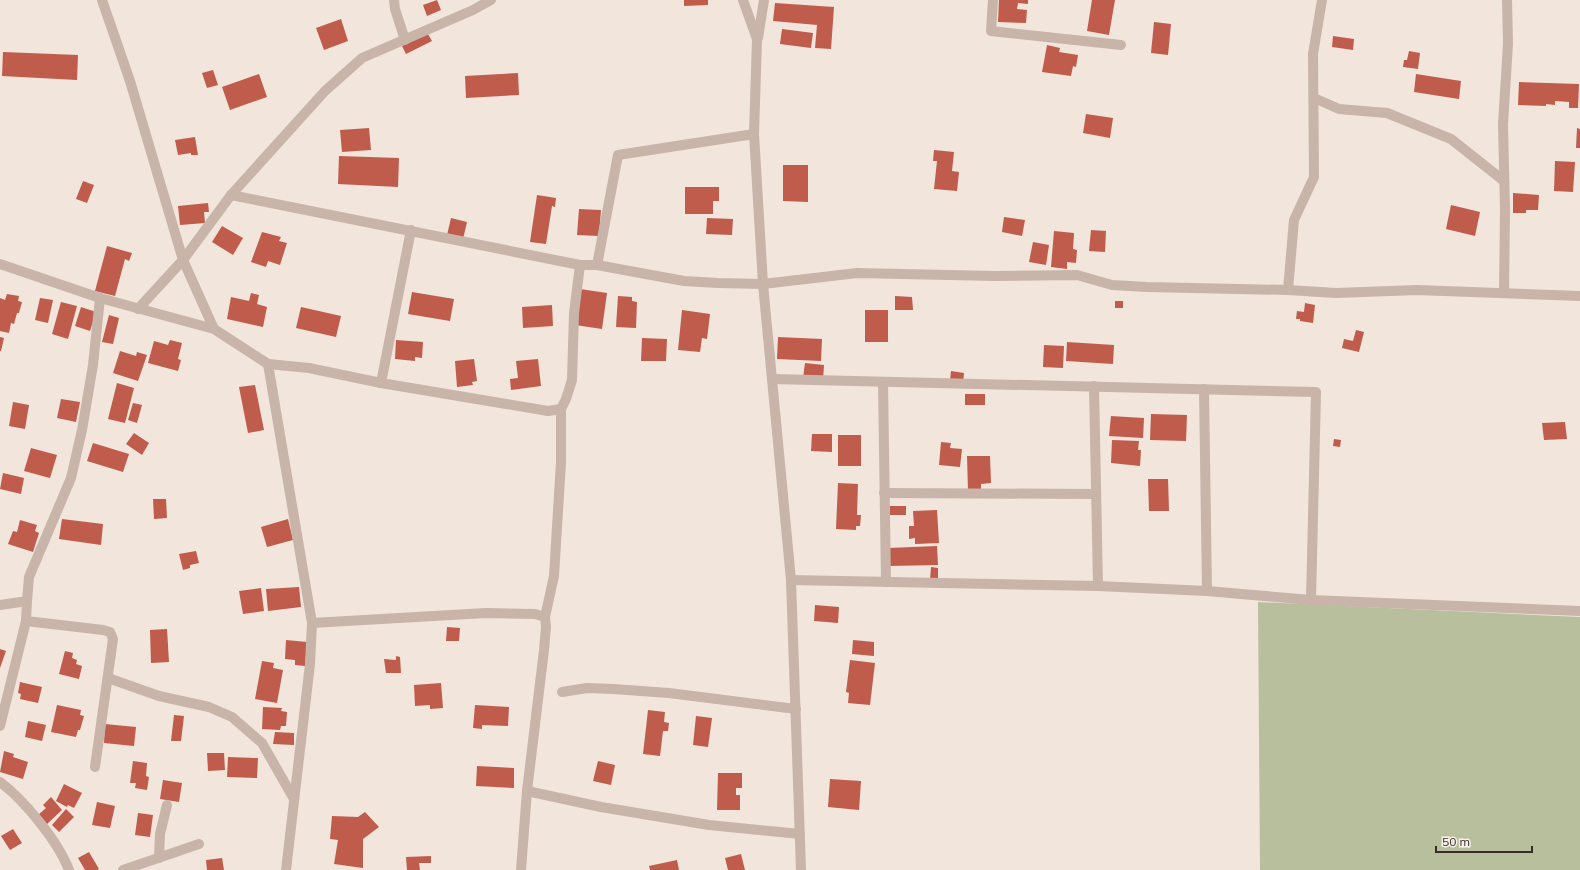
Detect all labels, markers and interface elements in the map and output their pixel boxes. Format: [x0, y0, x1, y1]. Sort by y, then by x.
scale bar [1436, 828, 1532, 854]
text: 50 m [1442, 834, 1470, 849]

